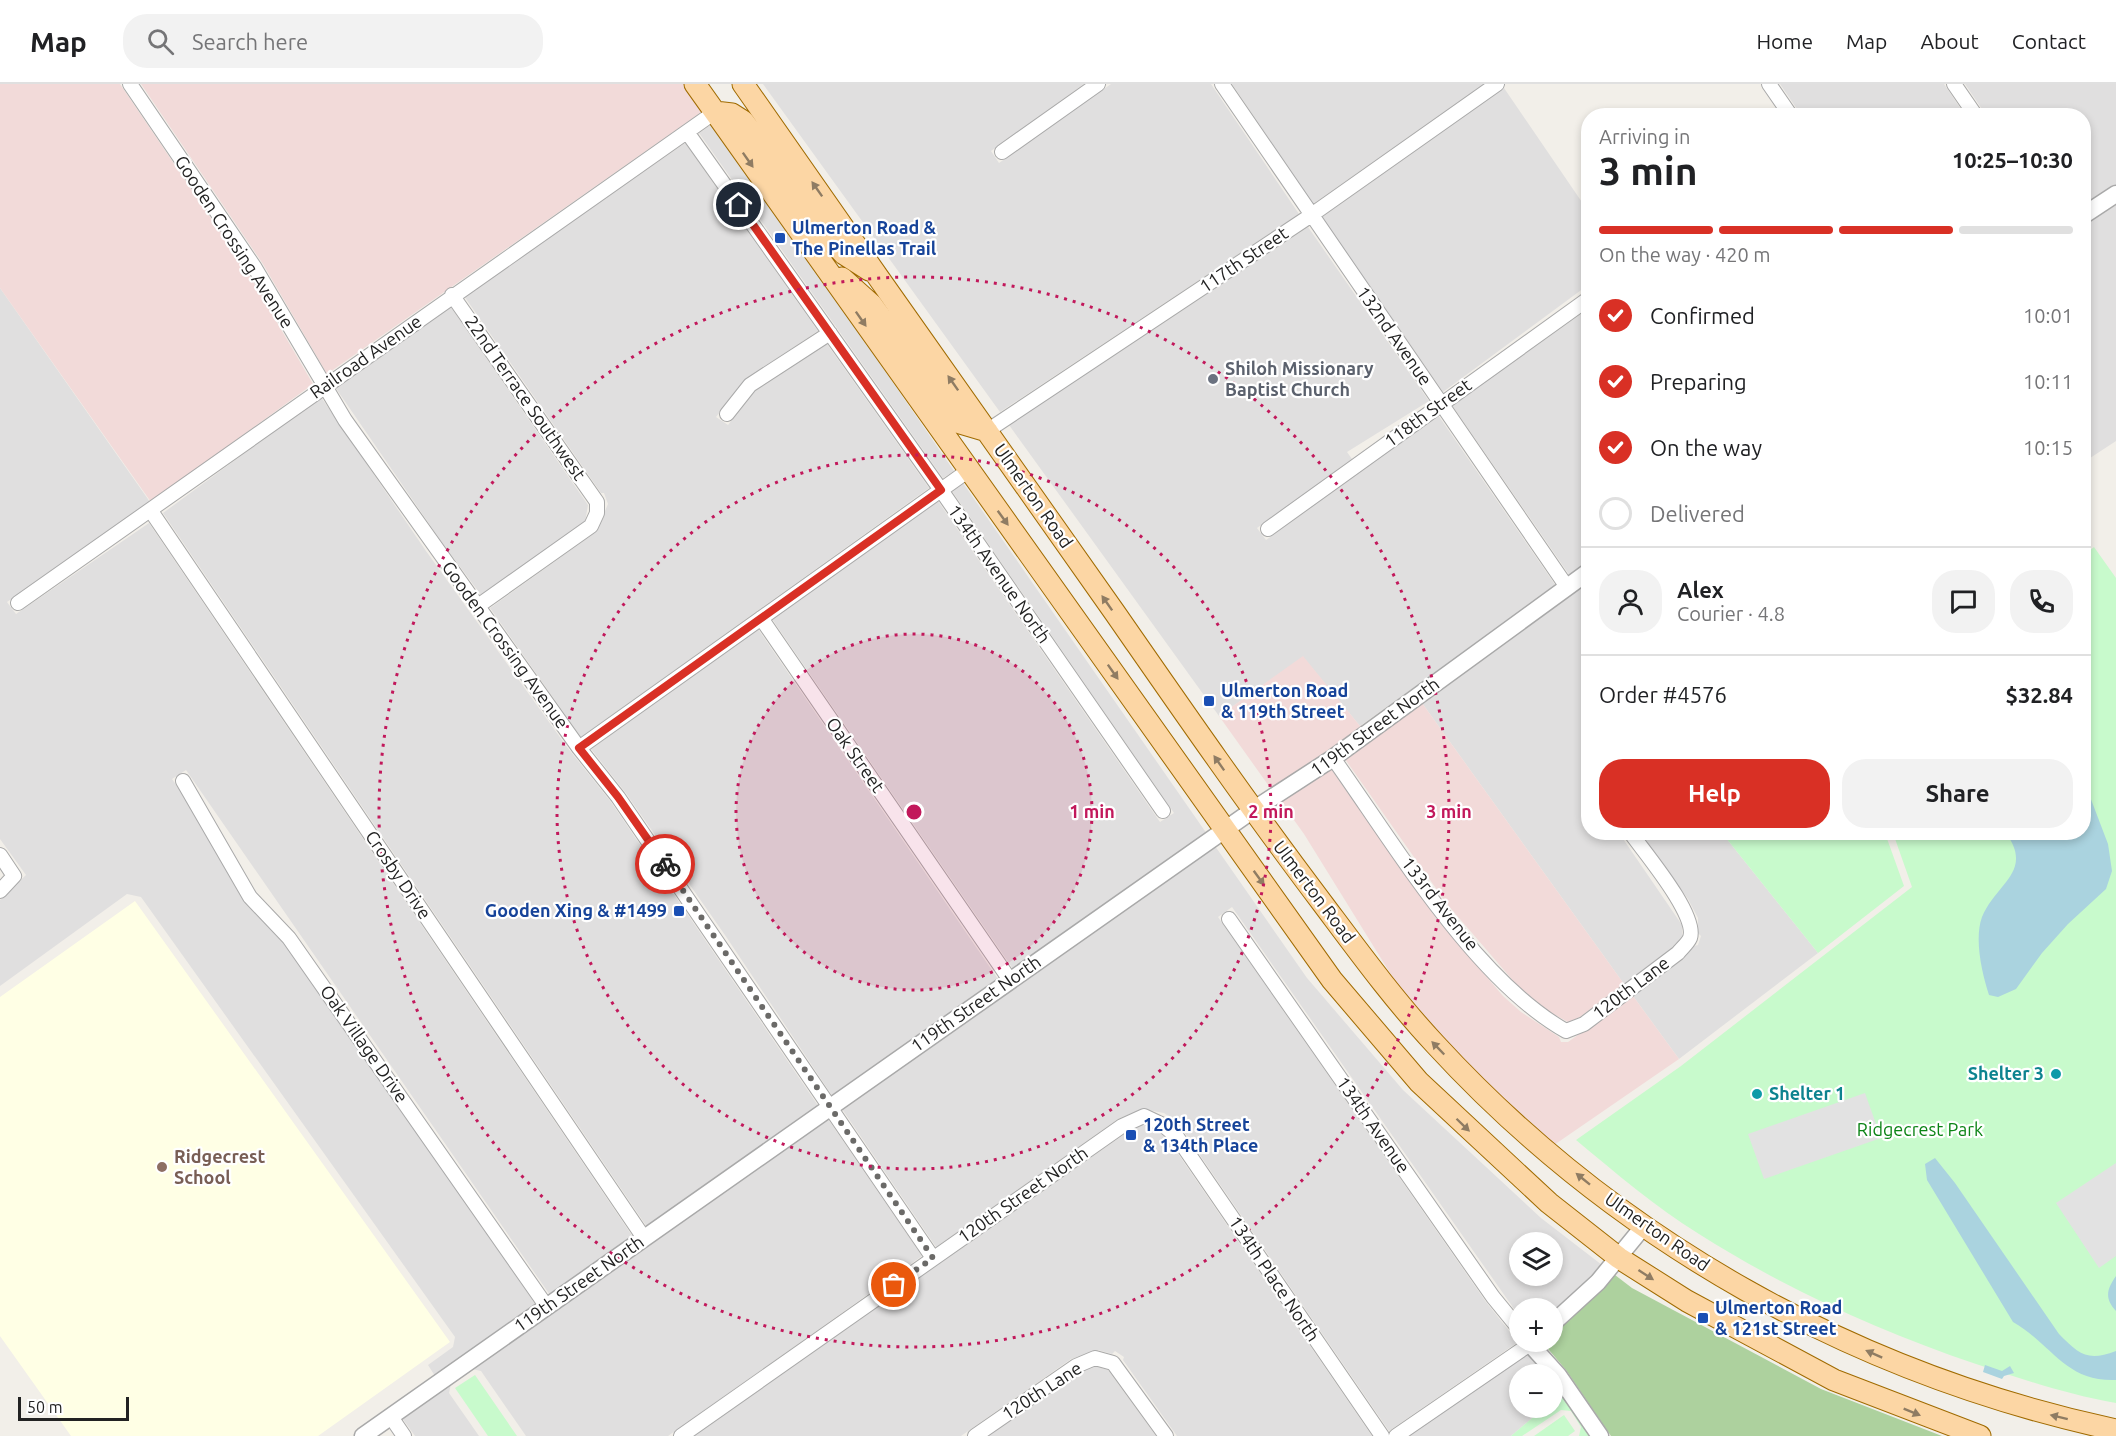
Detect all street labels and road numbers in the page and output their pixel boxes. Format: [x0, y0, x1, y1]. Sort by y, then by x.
street label: Gooden Crossing Avenue [172, 151, 298, 331]
street label: 117th Street [1195, 222, 1291, 296]
street label: 132nd Avenue [1353, 282, 1436, 389]
street label: Railroad Avenue [306, 310, 425, 402]
street label: 22nd Terrace Southwest [461, 311, 590, 483]
street label: 118th Street [1380, 374, 1475, 450]
street label: Ulmerton Road [990, 439, 1077, 551]
street label: 134th Avenue North [945, 500, 1055, 646]
street label: Gooden Crossing Avenue [438, 557, 573, 732]
street label: 119th Street North [1306, 673, 1443, 780]
street label: Oak Street [823, 713, 889, 796]
street label: Crosby Drive [362, 827, 436, 922]
street label: Ulmerton Road [1270, 836, 1360, 946]
street label: 133rd Avenue [1398, 853, 1483, 954]
street label: 119th Street North [907, 951, 1044, 1056]
street label: 120th Lane [1588, 952, 1673, 1022]
street label: Oak Village Drive [317, 981, 413, 1106]
street label: 134th Avenue [1333, 1073, 1414, 1176]
street label: 120th Street North [954, 1142, 1091, 1247]
street label: Ulmerton Road [1602, 1188, 1714, 1275]
street label: 134th Place North [1226, 1212, 1324, 1345]
street label: 119th Street North [510, 1231, 647, 1336]
street label: 120th Lane [998, 1357, 1085, 1423]

